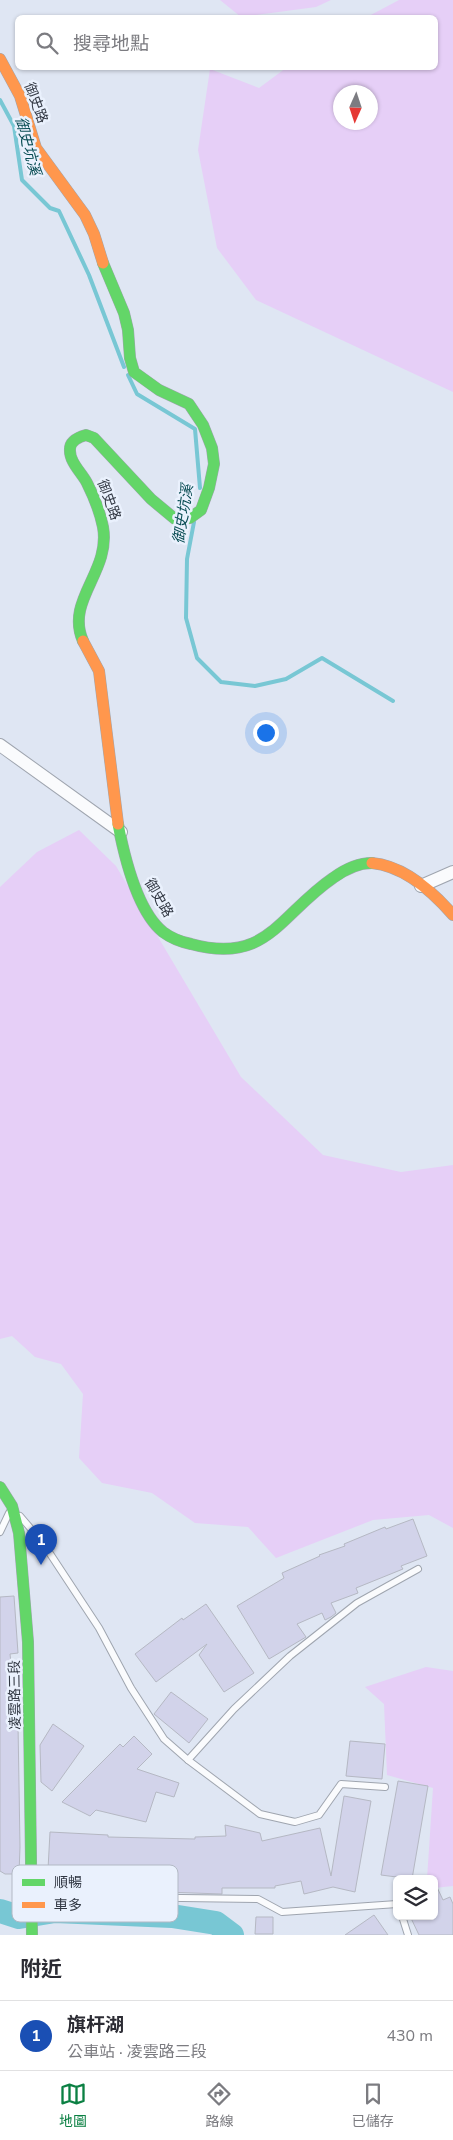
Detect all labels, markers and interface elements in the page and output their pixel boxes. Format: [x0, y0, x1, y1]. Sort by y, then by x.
search box [15, 15, 438, 70]
icon: search [33, 29, 61, 57]
text: 搜尋地點 [73, 31, 149, 57]
street label: 御史路 [20, 80, 52, 126]
north arrow [333, 85, 378, 130]
water label: 御史坑溪 [11, 114, 46, 179]
street label: 御史路 [93, 477, 125, 523]
water label: 御史坑溪 [168, 481, 198, 545]
your location [253, 720, 279, 746]
street label: 御史路 [140, 875, 178, 921]
pin: 1 [25, 1524, 57, 1565]
street label: 凌雲路三段 [5, 1660, 25, 1730]
legend [12, 1865, 178, 1922]
text: 順暢 [54, 1873, 82, 1892]
map controls [393, 1875, 438, 1920]
button: layers [393, 1875, 438, 1920]
text: 車多 [54, 1896, 82, 1915]
text: 附近 [20, 1955, 62, 1983]
text: 旗杆湖 [67, 2012, 124, 2038]
text: 1 [31, 2025, 41, 2047]
text: 430 m [386, 2025, 433, 2047]
text: 公車站 · 凌雲路三段 [67, 2041, 207, 2063]
tab: 地圖 [59, 2080, 87, 2131]
tab: 路線 [205, 2080, 233, 2131]
tab: 已儲存 [352, 2080, 394, 2131]

